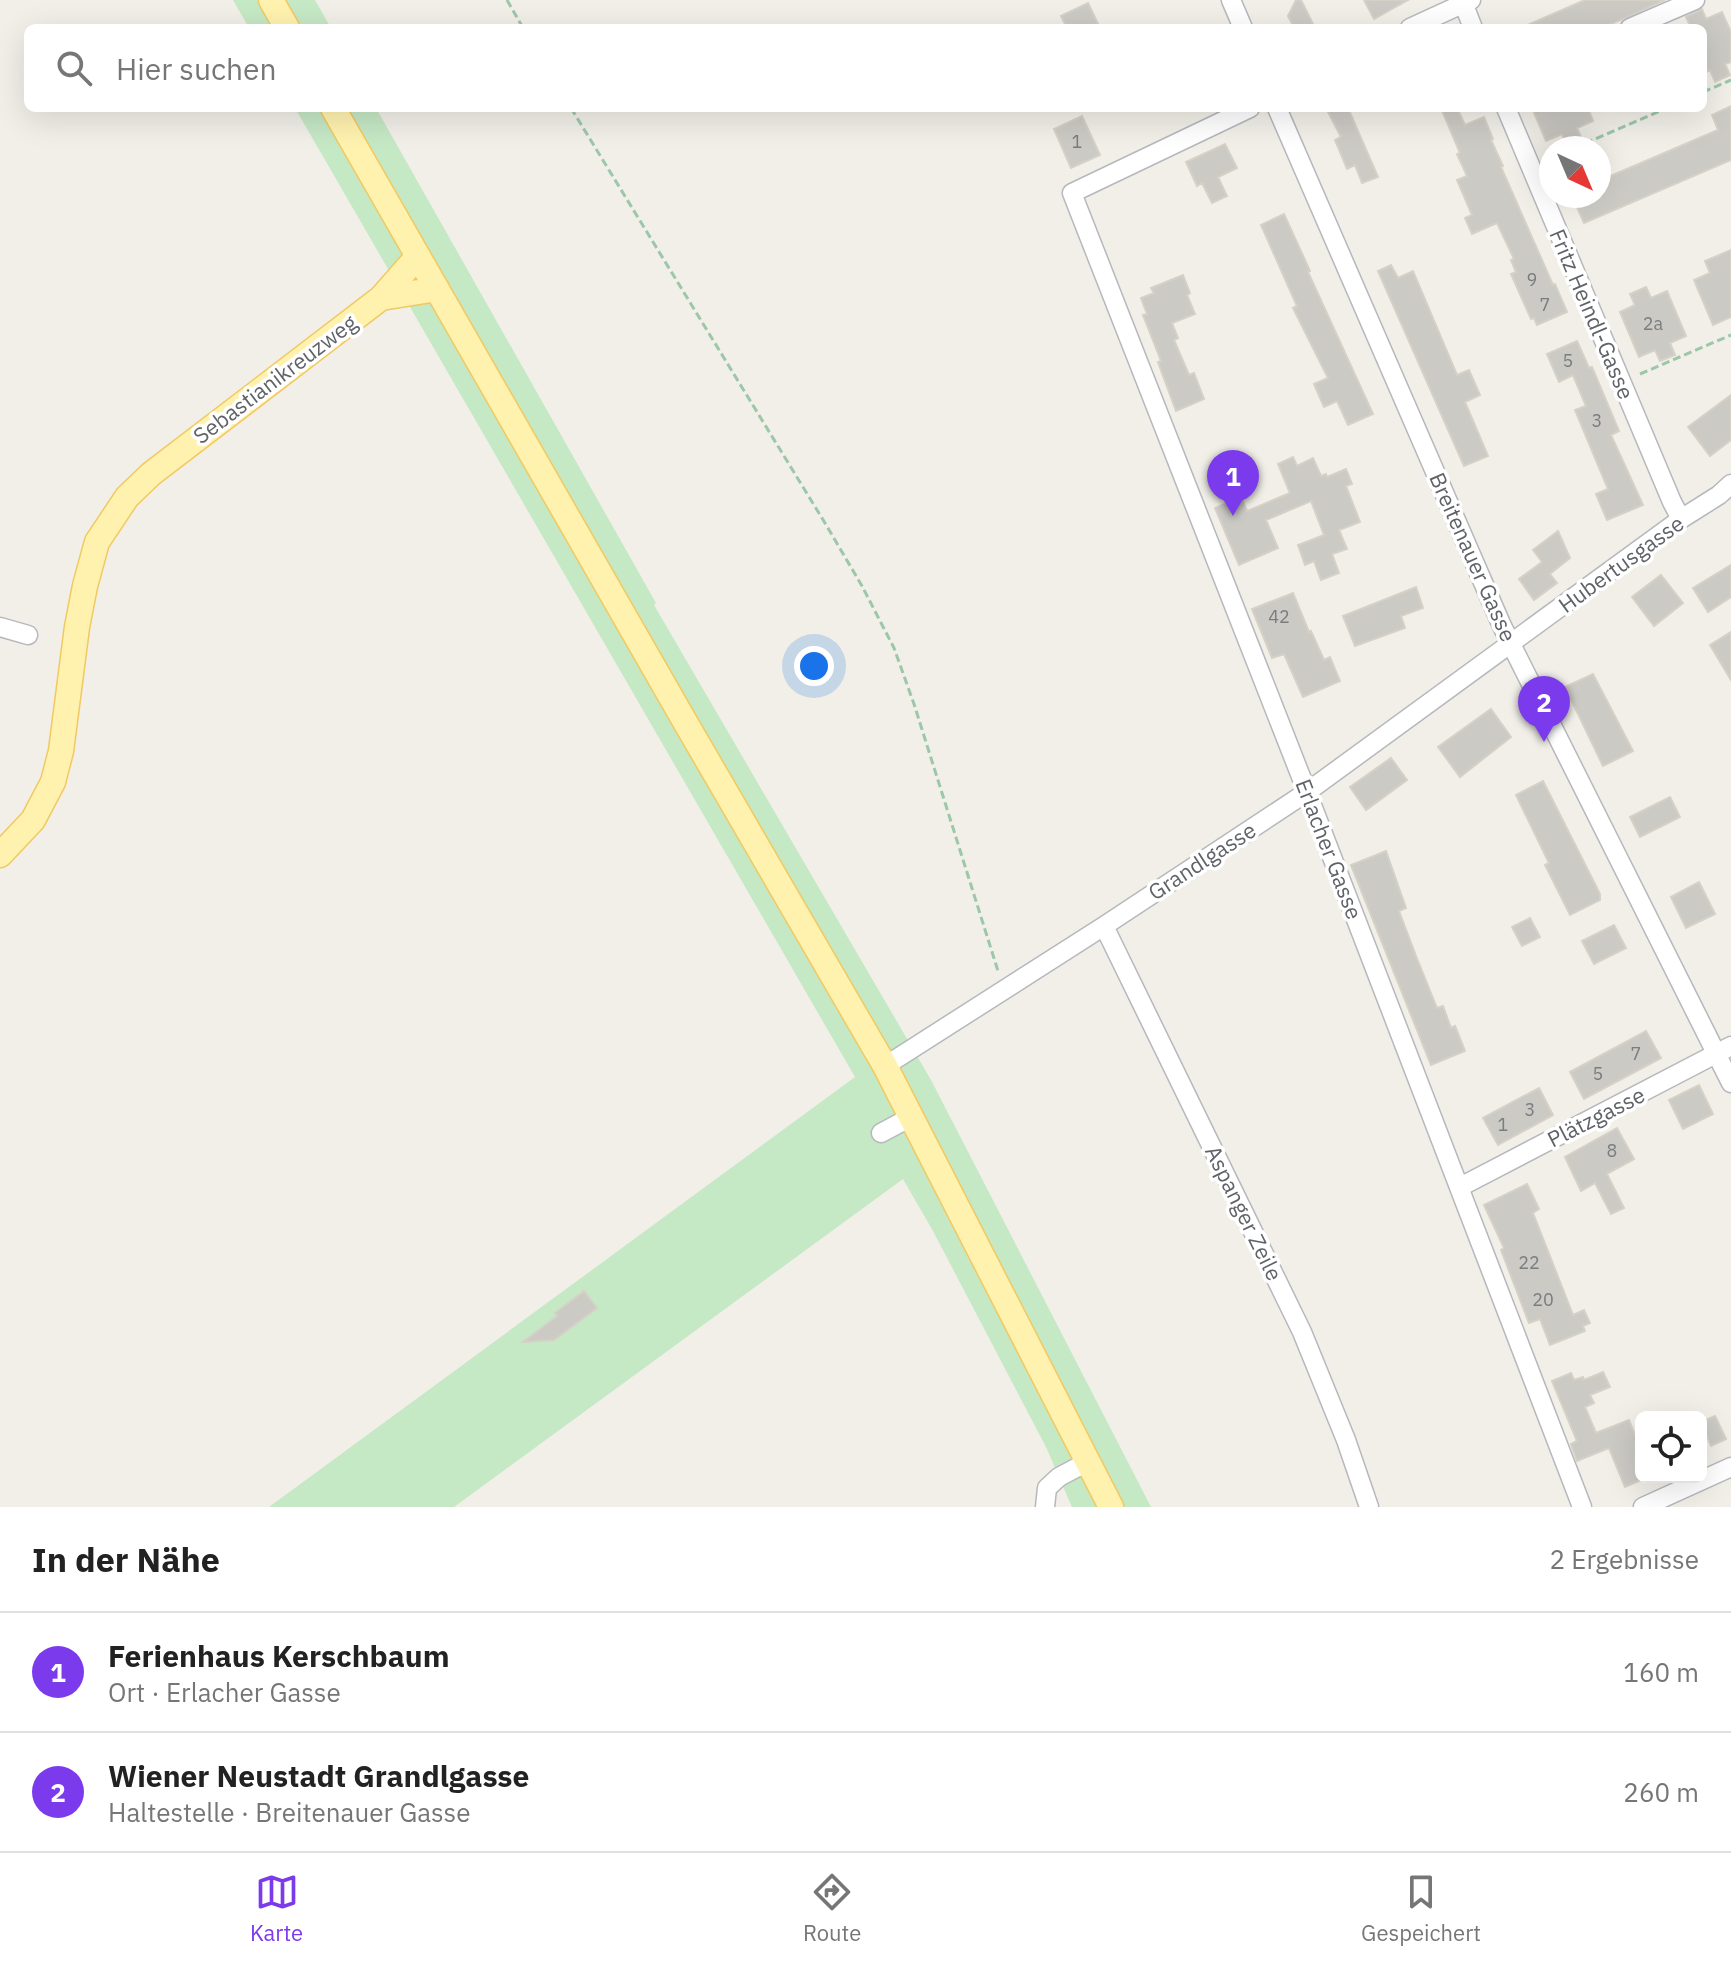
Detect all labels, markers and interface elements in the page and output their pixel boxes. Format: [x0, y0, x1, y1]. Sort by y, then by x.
search box [24, 24, 1707, 112]
icon: search [52, 46, 96, 90]
text: Hier suchen [116, 49, 277, 88]
house number: 1 [1072, 130, 1082, 153]
north arrow [1539, 136, 1611, 208]
street label: Fritz Heindl-Gasse [1544, 224, 1641, 403]
house number: 9 [1527, 268, 1537, 291]
house number: 7 [1540, 293, 1550, 316]
street label: Sebastianikreuzweg [187, 307, 363, 450]
house number: 2a [1643, 312, 1664, 335]
house number: 5 [1563, 349, 1573, 372]
house number: 3 [1592, 409, 1602, 432]
pin: 1 [1207, 450, 1259, 516]
street label: Breitenauer Gasse [1423, 468, 1524, 646]
street label: Hubertusgasse [1552, 508, 1689, 619]
house number: 42 [1268, 605, 1290, 628]
your location [794, 646, 834, 686]
pin: 2 [1518, 676, 1570, 742]
street label: Erlacher Gasse [1289, 775, 1370, 923]
street label: Grandlgasse [1142, 815, 1261, 906]
house number: 7 [1631, 1042, 1641, 1065]
house number: 5 [1593, 1062, 1603, 1085]
street label: Plätzgasse [1542, 1080, 1649, 1153]
house number: 3 [1525, 1098, 1535, 1121]
house number: 1 [1498, 1113, 1508, 1136]
house number: 8 [1607, 1139, 1617, 1162]
street label: Aspanger Zeile [1199, 1140, 1290, 1285]
house number: 22 [1518, 1251, 1540, 1274]
house number: 20 [1532, 1288, 1554, 1311]
map controls [1635, 1411, 1707, 1483]
button: locate [1635, 1411, 1707, 1483]
text: In der Nähe [32, 1537, 220, 1581]
text: 2 Ergebnisse [1550, 1542, 1699, 1576]
text: Ferienhaus Kerschbaum [108, 1636, 450, 1675]
text: 1 [50, 1655, 66, 1689]
text: 160 m [1623, 1655, 1699, 1689]
text: Ort · Erlacher Gasse [108, 1675, 341, 1709]
text: Wiener Neustadt Grandlgasse [108, 1756, 529, 1795]
text: 2 [50, 1775, 66, 1809]
text: 260 m [1623, 1775, 1699, 1809]
text: Haltestelle · Breitenauer Gasse [108, 1795, 471, 1829]
tab: Karte [250, 1870, 303, 1947]
tab: Route [803, 1870, 861, 1947]
tab: Gespeichert [1361, 1870, 1481, 1947]

